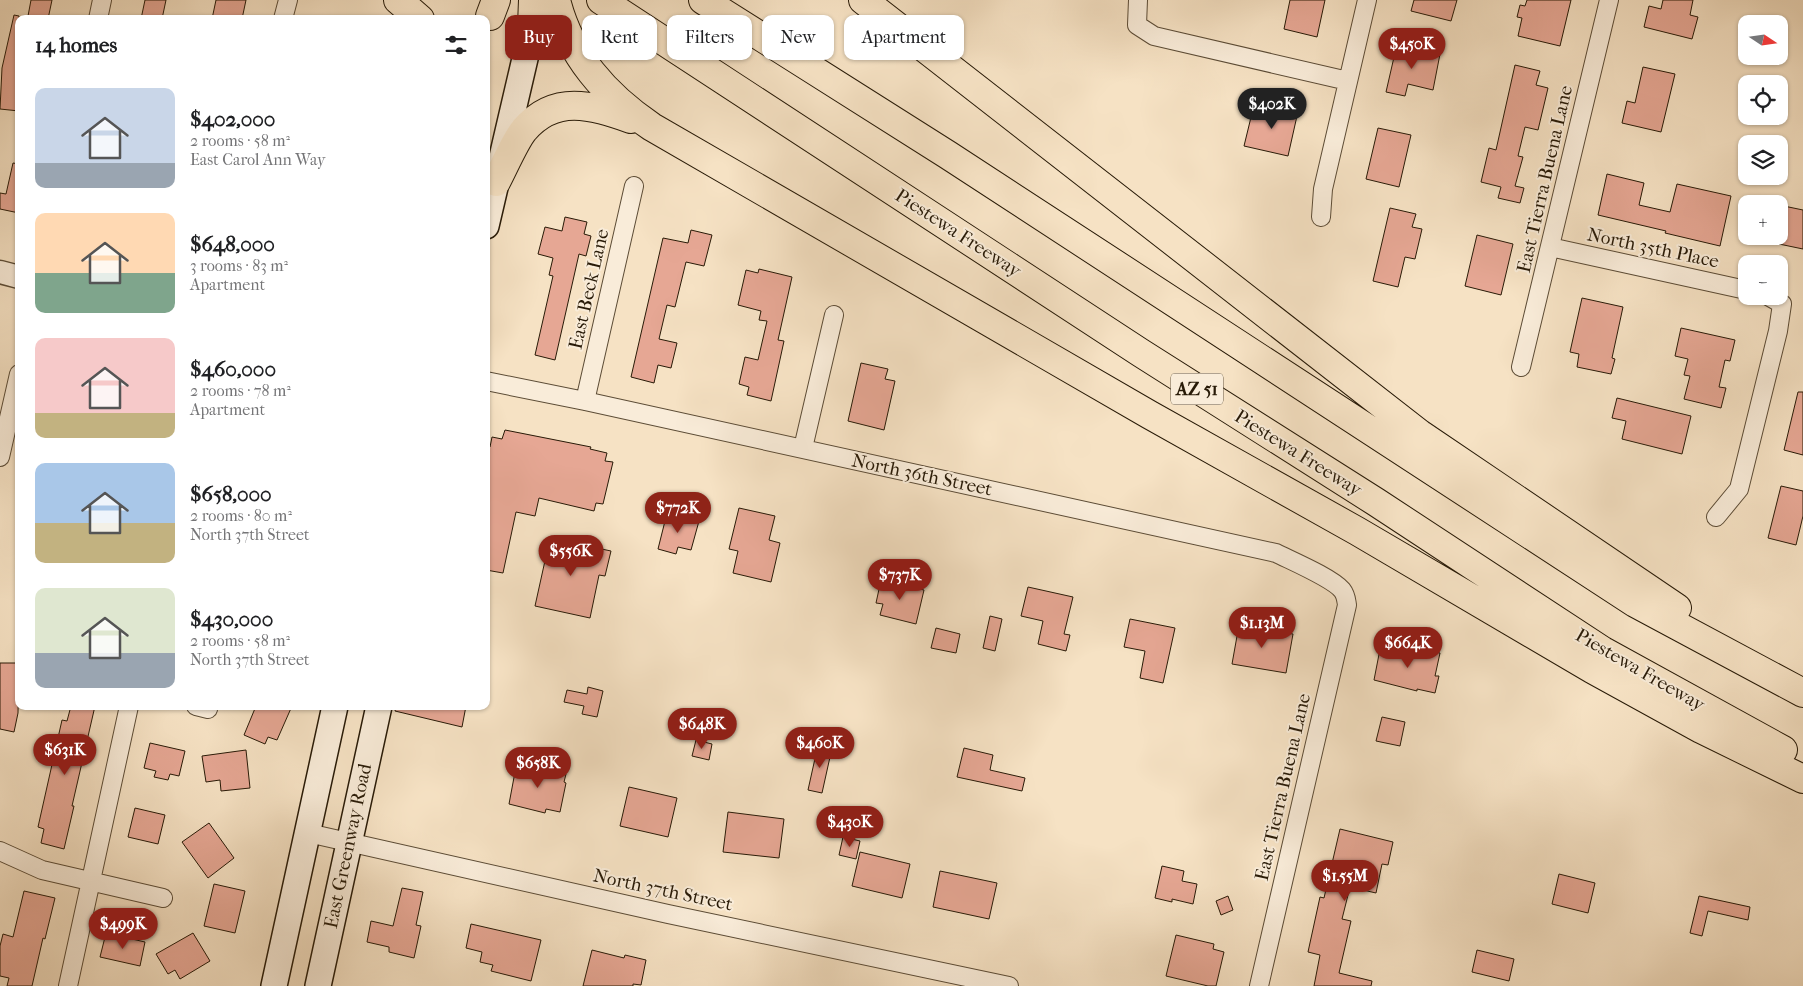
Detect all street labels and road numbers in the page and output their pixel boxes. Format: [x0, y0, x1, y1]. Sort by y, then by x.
street label: East Tierra Buena Lane [1513, 83, 1577, 275]
street label: Piestewa Freeway [891, 184, 1026, 282]
street label: North 35th Place [1585, 223, 1721, 273]
street label: East Beck Lane [564, 227, 614, 351]
road number: AZ 51 [1171, 374, 1223, 404]
street label: Piestewa Freeway [1230, 405, 1366, 501]
street label: North 36th Street [850, 449, 994, 501]
street label: Piestewa Freeway [1572, 624, 1709, 716]
street label: East Tierra Buena Lane [1251, 691, 1315, 883]
street label: East Greenway Road [320, 761, 376, 930]
street label: North 37th Street [591, 864, 735, 916]

